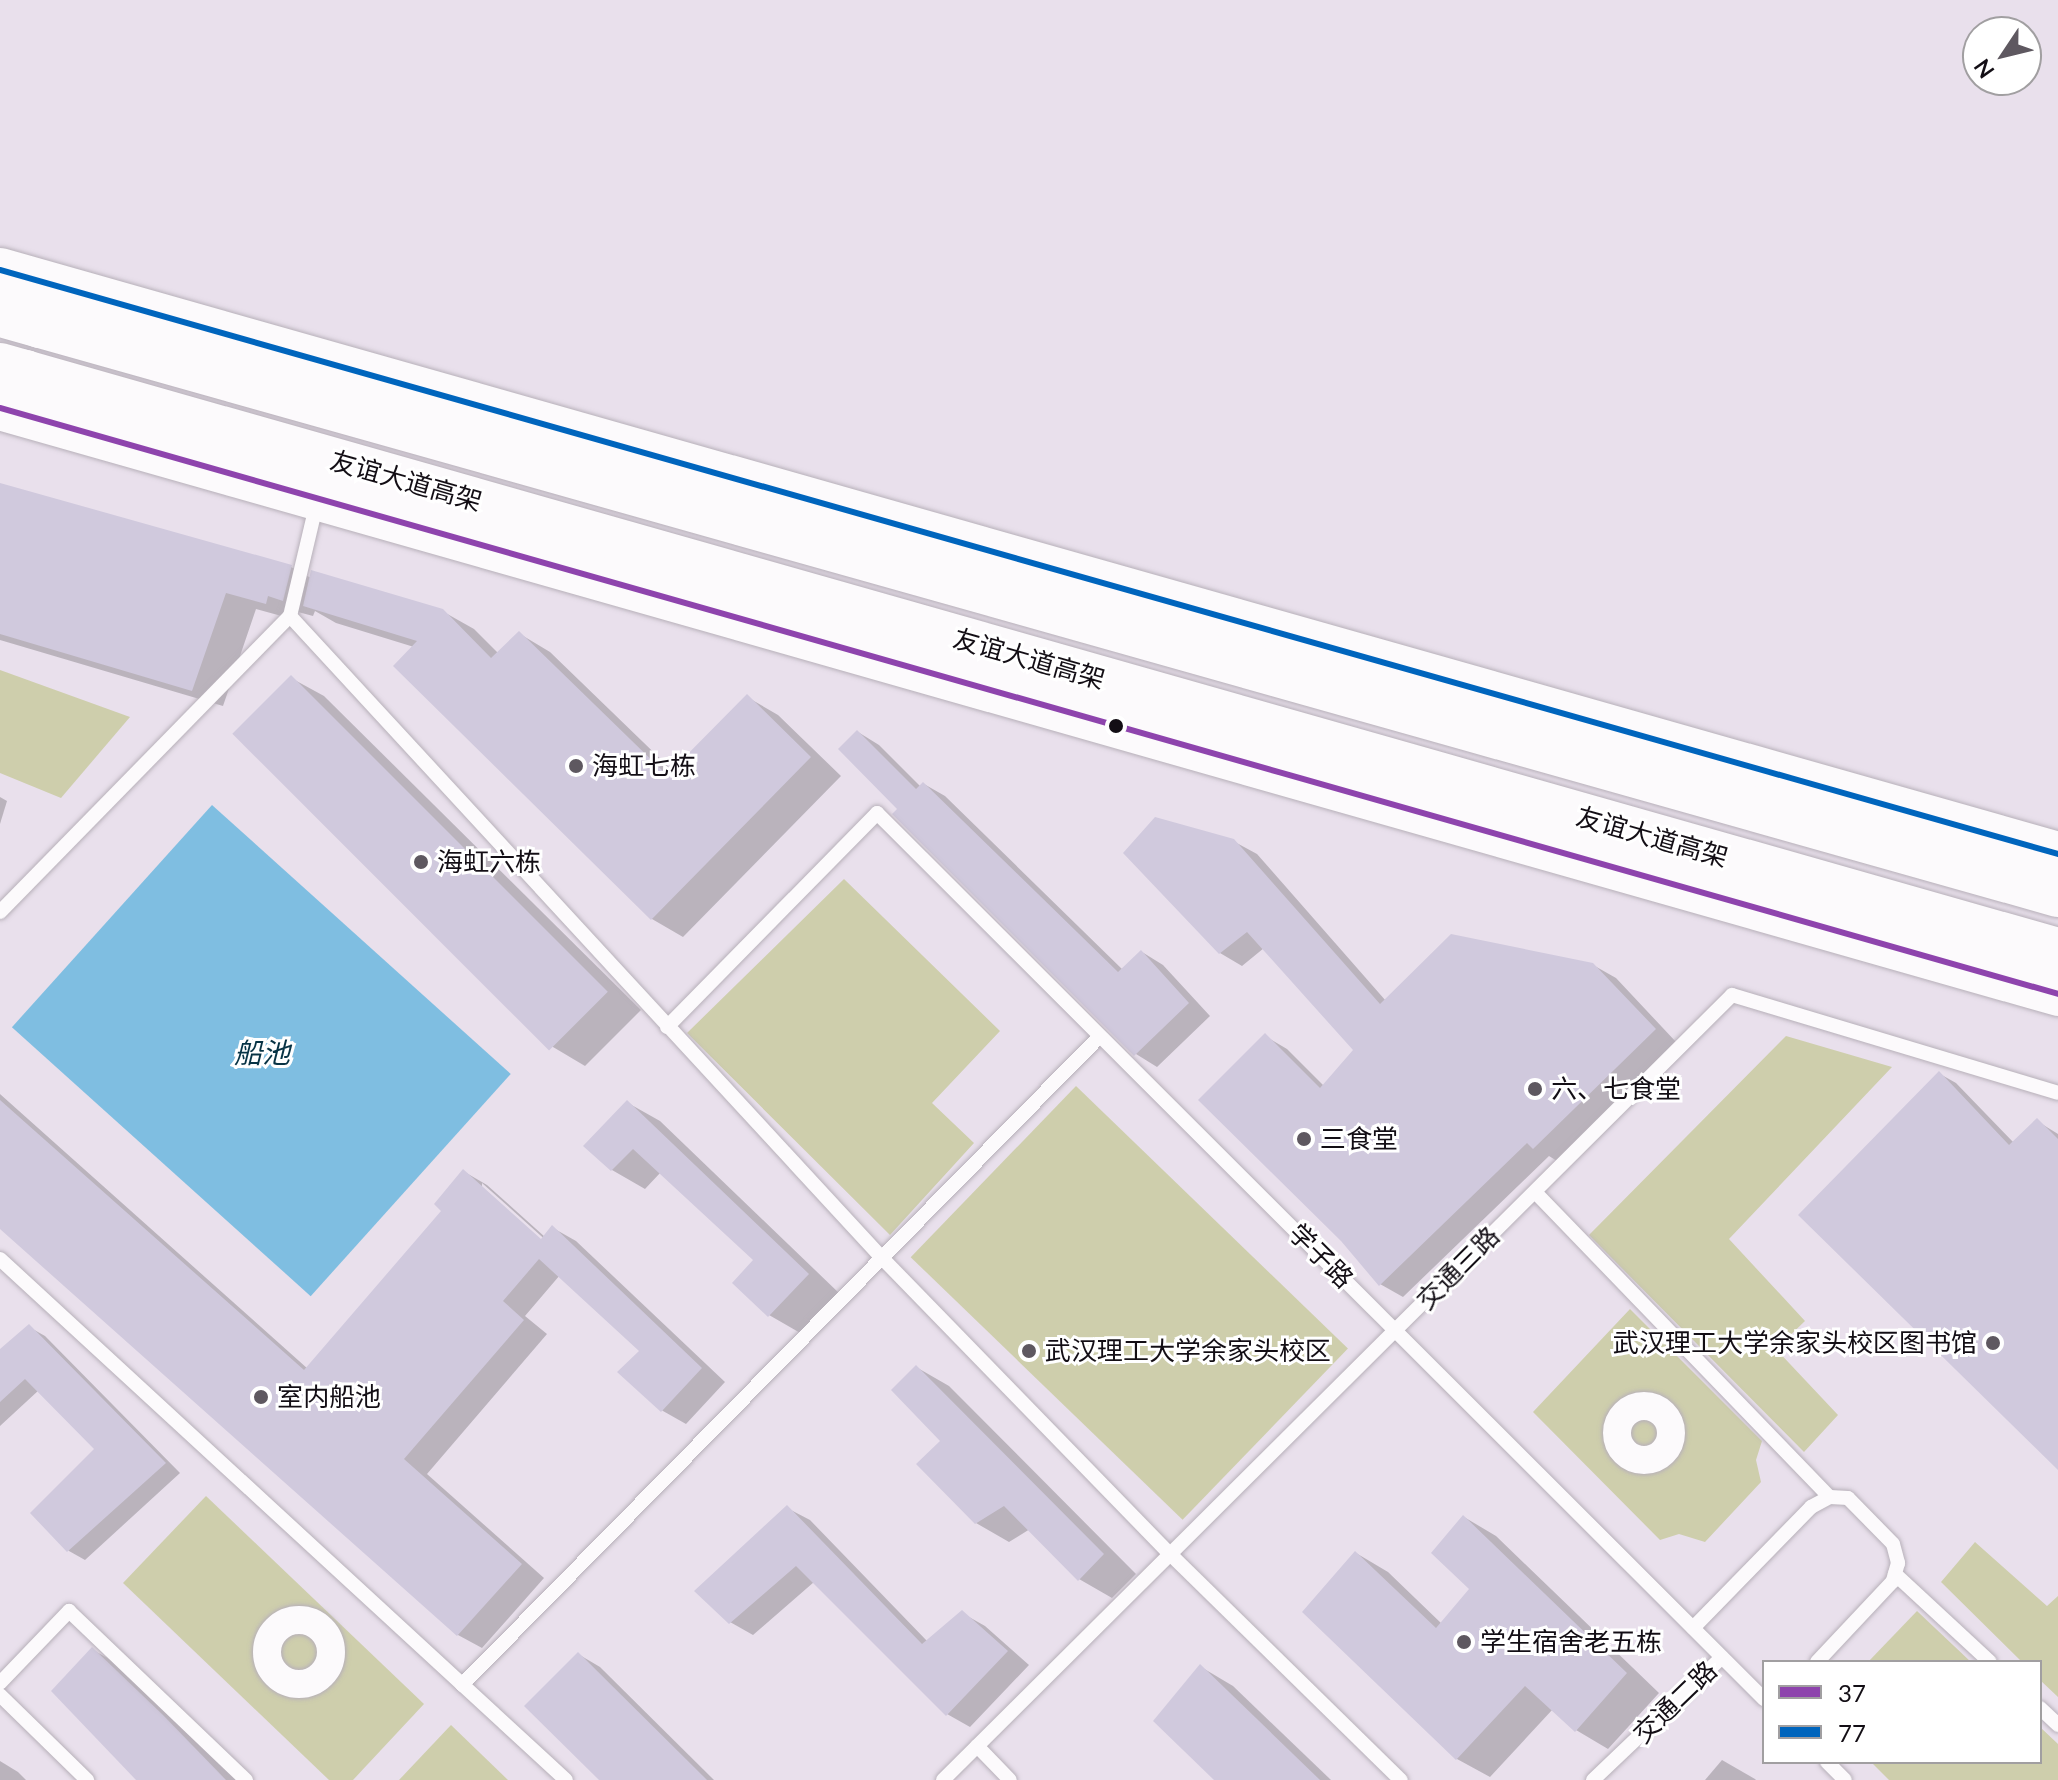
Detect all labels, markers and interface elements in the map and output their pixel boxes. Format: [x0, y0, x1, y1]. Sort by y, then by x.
north arrow [1962, 16, 2042, 96]
text: N [1968, 54, 1999, 84]
street label: 友谊大道高架 [327, 445, 485, 517]
street label: 友谊大道高架 [950, 623, 1108, 695]
unlabelled marker [1108, 718, 1124, 734]
place label: 海虹七栋 [592, 750, 696, 782]
marker: 海虹七栋 [567, 757, 585, 775]
street label: 友谊大道高架 [1573, 801, 1731, 873]
place label: 海虹六栋 [437, 846, 541, 878]
marker: 海虹六栋 [412, 853, 430, 871]
water label: 船池 [234, 1035, 290, 1069]
place label: 六、七食堂 [1551, 1073, 1681, 1105]
marker: 六、七食堂 [1526, 1080, 1544, 1098]
place label: 三食堂 [1320, 1123, 1398, 1155]
marker: 三食堂 [1295, 1130, 1313, 1148]
street label: 学子路 [1282, 1217, 1360, 1295]
street label: 交通三路 [1410, 1220, 1506, 1316]
place label: 武汉理工大学余家头校区图书馆 [1613, 1327, 1977, 1359]
marker: 武汉理工大学余家头校区图书馆 [1984, 1334, 2002, 1352]
place label: 武汉理工大学余家头校区 [1045, 1335, 1331, 1367]
marker: 武汉理工大学余家头校区 [1020, 1342, 1038, 1360]
place label: 室内船池 [277, 1381, 381, 1413]
marker: 室内船池 [252, 1388, 270, 1406]
place label: 学生宿舍老五栋 [1480, 1626, 1662, 1658]
marker: 学生宿舍老五栋 [1455, 1633, 1473, 1651]
street label: 交通二路 [1627, 1655, 1723, 1749]
legend [1762, 1660, 2042, 1764]
text: 37 [1838, 1678, 1866, 1707]
text: 77 [1838, 1718, 1866, 1747]

